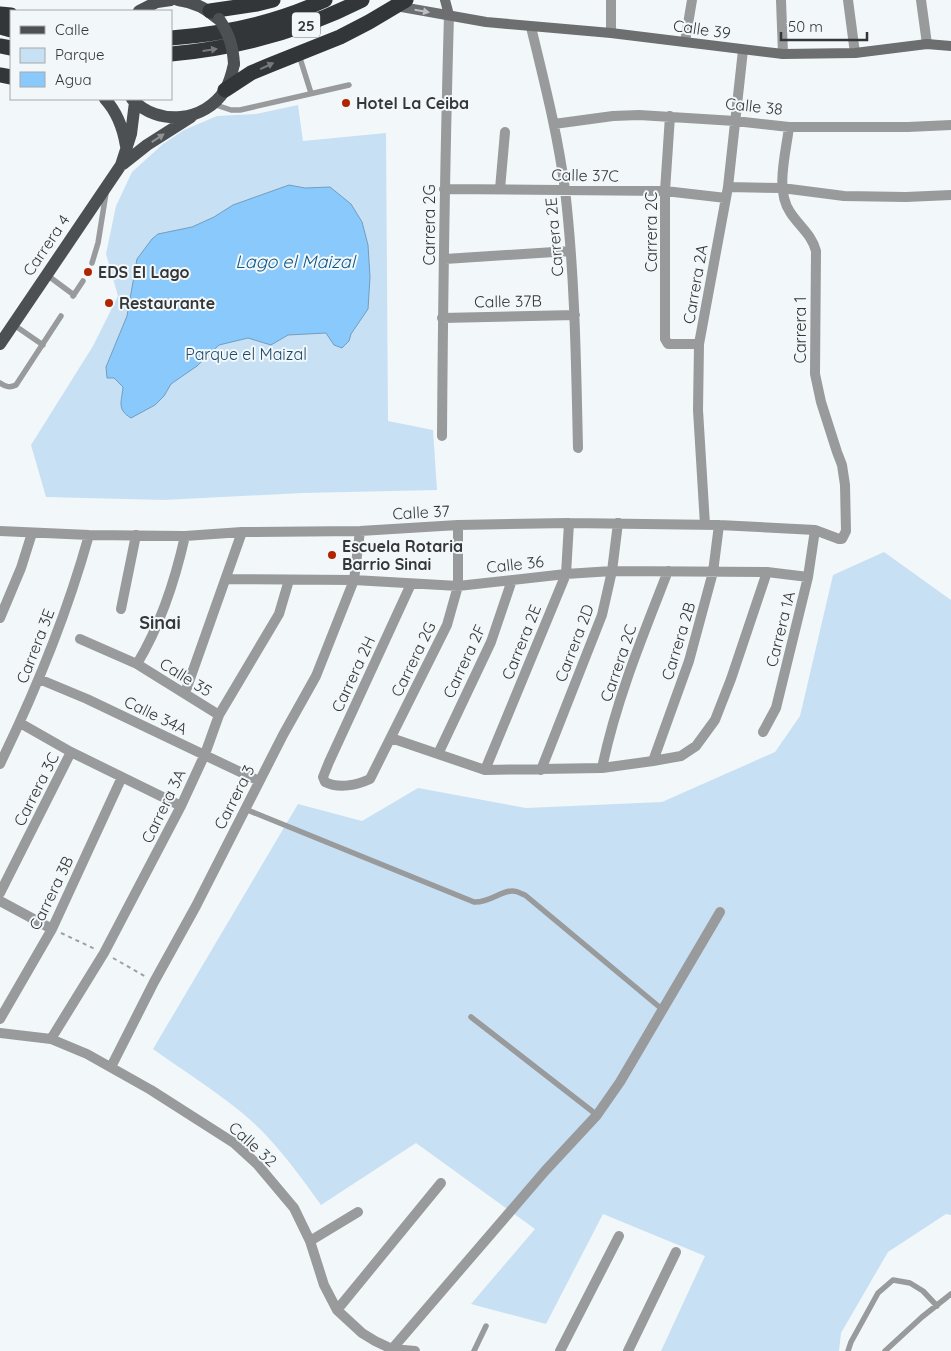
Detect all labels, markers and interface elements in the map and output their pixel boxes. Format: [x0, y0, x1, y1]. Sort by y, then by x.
one-way arrow [415, 7, 431, 15]
legend [10, 10, 172, 100]
scale bar [781, 10, 867, 42]
road number: 25 [292, 12, 320, 38]
street label: Calle 39 [672, 15, 732, 43]
text: 50 m [788, 17, 823, 36]
text: Calle [55, 20, 89, 39]
text: Parque [55, 45, 105, 64]
one-way arrow [202, 46, 218, 54]
one-way arrow [260, 62, 274, 70]
text: Agua [55, 70, 92, 89]
place label: Hotel La Ceiba [356, 93, 469, 113]
street label: Calle 38 [724, 93, 784, 119]
marker: Hotel La Ceiba [340, 97, 352, 109]
one-way arrow [151, 133, 164, 143]
street label: Calle 37C [551, 164, 619, 186]
street label: Carrera 2G [419, 184, 439, 266]
street label: Carrera 2C [641, 192, 661, 272]
street label: Carrera 2E [541, 197, 567, 277]
street label: Carrera 4 [18, 211, 74, 279]
street label: Carrera 2A [678, 243, 712, 325]
water label: Lago el Maizal [235, 250, 357, 273]
place label: EDS El Lago [98, 262, 190, 282]
marker: EDS El Lago [82, 266, 94, 278]
street label: Calle 37B [474, 290, 542, 312]
place label: Restaurante [119, 293, 215, 313]
street label: Carrera 1 [790, 296, 810, 364]
marker: Restaurante [103, 297, 115, 309]
park label: Parque el Maizal [185, 344, 307, 364]
street label: Calle 37 [392, 501, 450, 523]
place label: Escuela Rotaria Barrio Sinai [342, 536, 463, 574]
marker: Escuela Rotaria Barrio Sinai [326, 549, 338, 561]
street label: Calle 36 [485, 551, 545, 577]
street label: Carrera 1A [761, 589, 799, 669]
street label: Carrera 2B [657, 600, 699, 682]
street label: Carrera 2D [550, 601, 598, 685]
street label: Carrera 2E [497, 602, 545, 682]
street label: Carrera 3E [12, 606, 58, 686]
district label: Sinai [139, 611, 181, 634]
street label: Carrera 2G [386, 618, 440, 700]
street label: Carrera 2F [438, 621, 490, 701]
street label: Carrera 2C [595, 622, 641, 704]
street label: Carrera 2H [327, 633, 379, 715]
street label: Calle 35 [156, 653, 216, 701]
street label: Calle 34A [121, 691, 191, 739]
street label: Carrera 3C [9, 749, 63, 829]
street label: Carrera 3 [209, 761, 259, 833]
street label: Carrera 3A [136, 766, 190, 846]
street label: Carrera 3B [24, 853, 78, 933]
street label: Calle 32 [225, 1117, 281, 1171]

